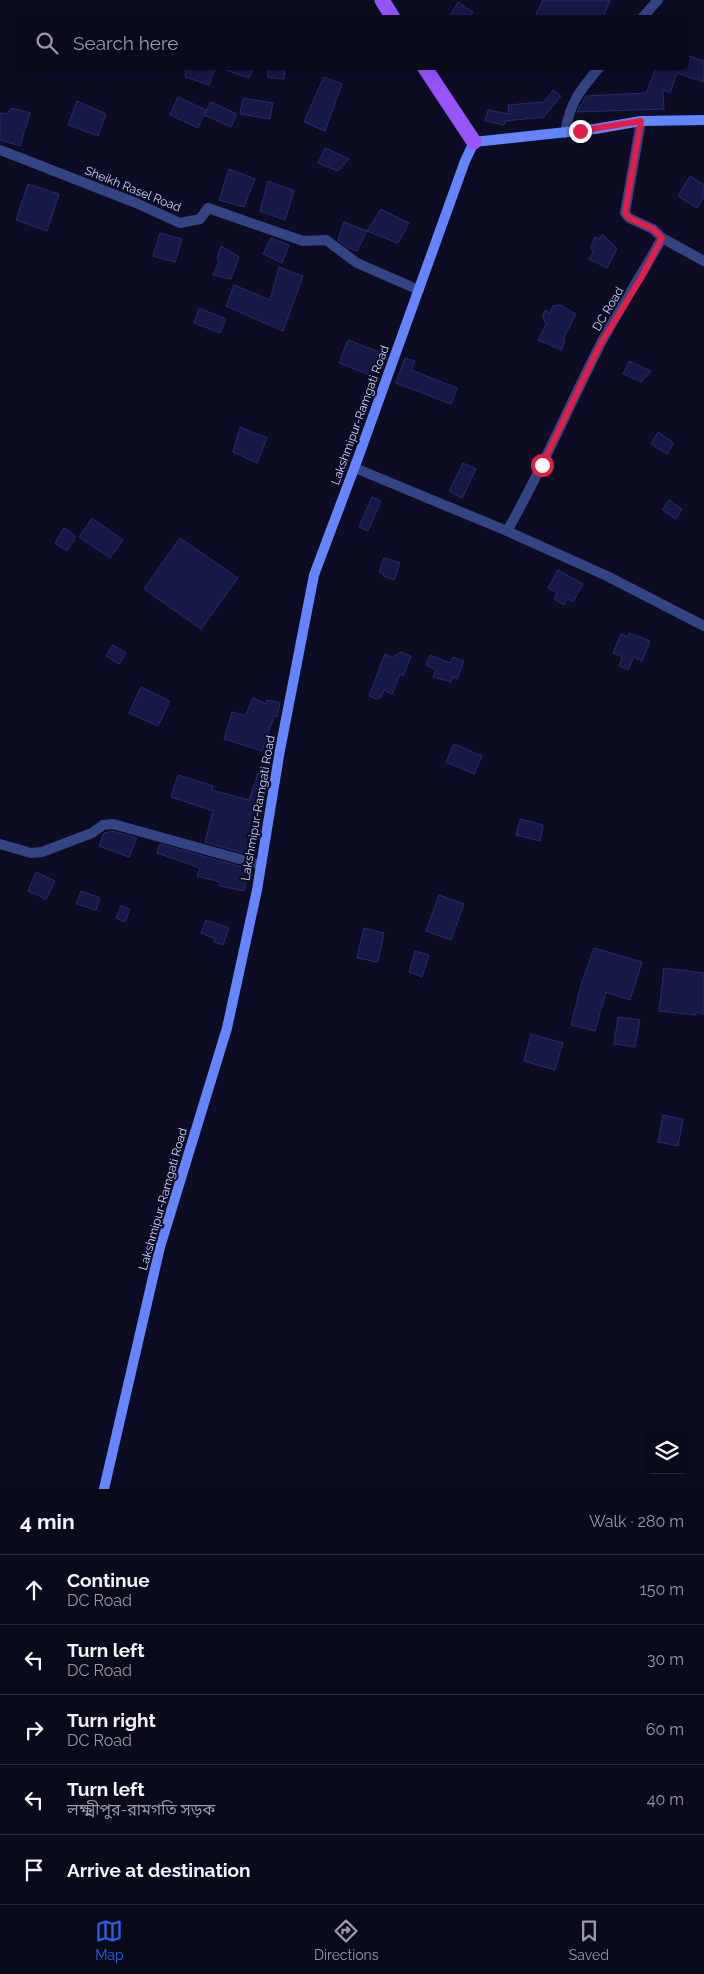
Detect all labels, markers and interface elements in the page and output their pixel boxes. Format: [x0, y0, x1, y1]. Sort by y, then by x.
search box [15, 15, 689, 70]
icon: search [33, 29, 61, 57]
text: Search here [73, 32, 179, 54]
route end [569, 120, 592, 143]
street label: Sheikh Rasel Road [83, 163, 183, 215]
street label: DC Road [589, 285, 627, 333]
street label: Lakshmipur-Ramgati Road [328, 343, 392, 487]
route start [531, 454, 554, 477]
street label: Lakshmipur-Ramgati Road [238, 734, 278, 882]
street label: Lakshmipur-Ramgati Road [136, 1126, 190, 1272]
map controls [644, 1429, 689, 1474]
button: layers [644, 1429, 689, 1474]
text: 4 min [20, 1509, 75, 1534]
text: Walk · 280 m [589, 1512, 684, 1531]
text: Continue [67, 1569, 150, 1591]
icon: ahead [20, 1576, 48, 1604]
text: 150 m [640, 1580, 684, 1599]
text: DC Road [67, 1591, 132, 1610]
text: Turn left [67, 1639, 144, 1661]
icon: left [20, 1646, 48, 1674]
text: 30 m [647, 1650, 684, 1669]
text: DC Road [67, 1661, 132, 1680]
text: Turn right [67, 1709, 156, 1731]
icon: right [20, 1716, 48, 1744]
text: 60 m [646, 1720, 684, 1739]
text: DC Road [67, 1731, 132, 1750]
text: Turn left [67, 1778, 144, 1800]
icon: left [20, 1786, 48, 1814]
text: 40 m [647, 1790, 684, 1809]
text: লক্ষ্মীপুর-রামগতি সড়ক [67, 1800, 215, 1819]
icon: arrive [20, 1856, 48, 1884]
text: Arrive at destination [67, 1859, 251, 1881]
tab: Map [95, 1917, 124, 1963]
tab: Directions [314, 1917, 379, 1963]
tab: Saved [569, 1917, 609, 1963]

